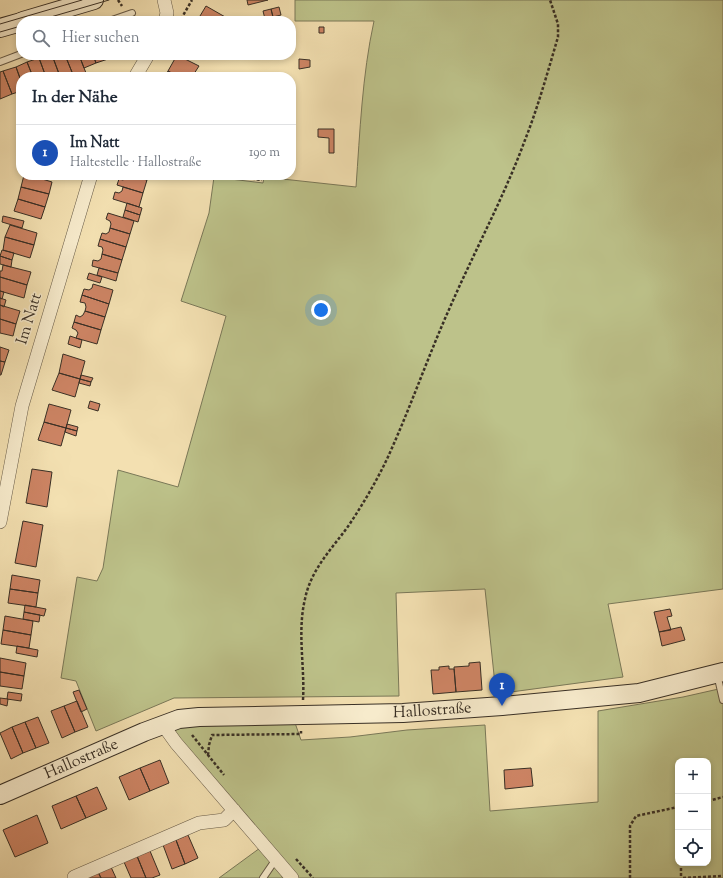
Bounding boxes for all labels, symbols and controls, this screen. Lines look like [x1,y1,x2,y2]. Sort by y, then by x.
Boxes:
search box [16,16,296,60]
icon: search [30,27,52,49]
text: Hier suchen [62,28,140,49]
text: In der Nähe [32,86,118,110]
text: Im Natt [70,133,119,154]
text: 1 [43,144,47,162]
text: 190 m [249,144,280,162]
text: Haltestelle · Hallostraße [70,154,202,172]
street label: Im Natt [11,290,49,348]
your location [311,300,331,320]
pin: 1 [489,673,515,706]
street label: Hallostraße [393,697,472,725]
street label: Hallostraße [41,733,122,786]
map controls [675,758,711,866]
button: + [675,758,711,794]
button: − [675,794,711,830]
button: locate [675,830,711,866]

